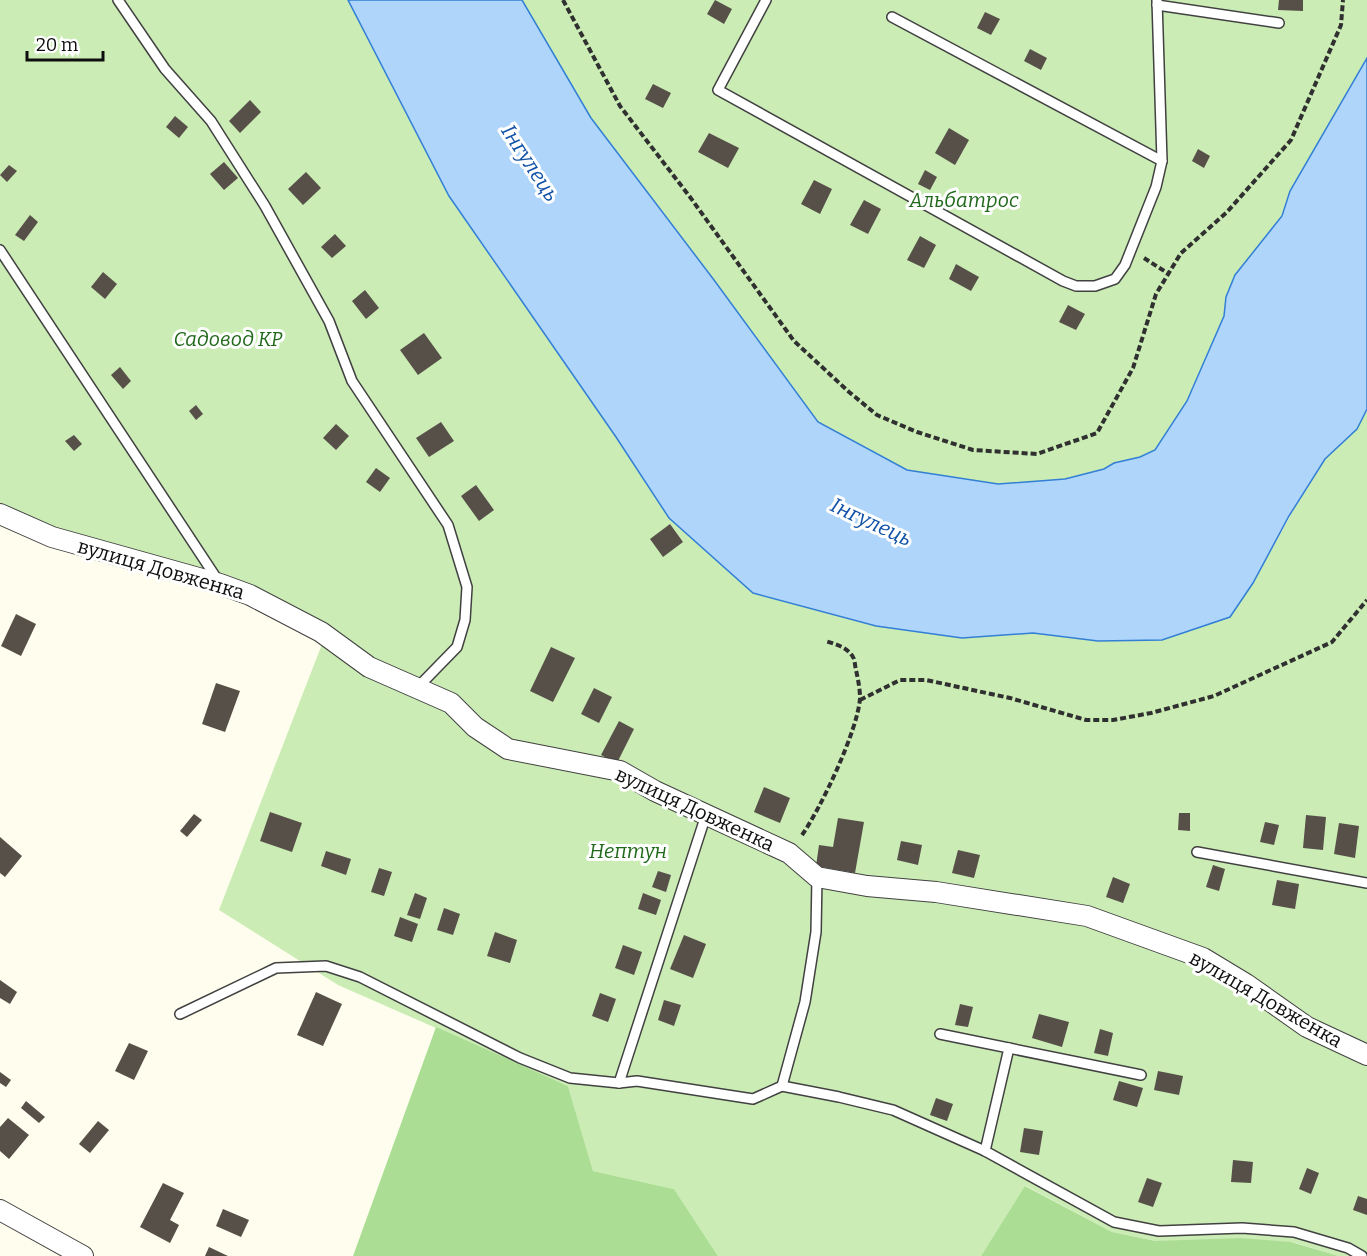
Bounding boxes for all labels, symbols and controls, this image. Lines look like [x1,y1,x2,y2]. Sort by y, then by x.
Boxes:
scale bar [27,24,104,62]
text: 20 m [36,34,78,56]
water label: Інгулець [496,120,564,206]
park label: Альбатрос [908,188,1019,212]
park label: Садовод КР [174,327,283,351]
water label: Інгулець [826,492,916,552]
street label: вулиця Довженка [75,534,247,604]
street label: вулиця Довженка [612,762,778,856]
park label: Нептун [589,839,667,863]
street label: вулиця Довженка [1185,945,1347,1053]

